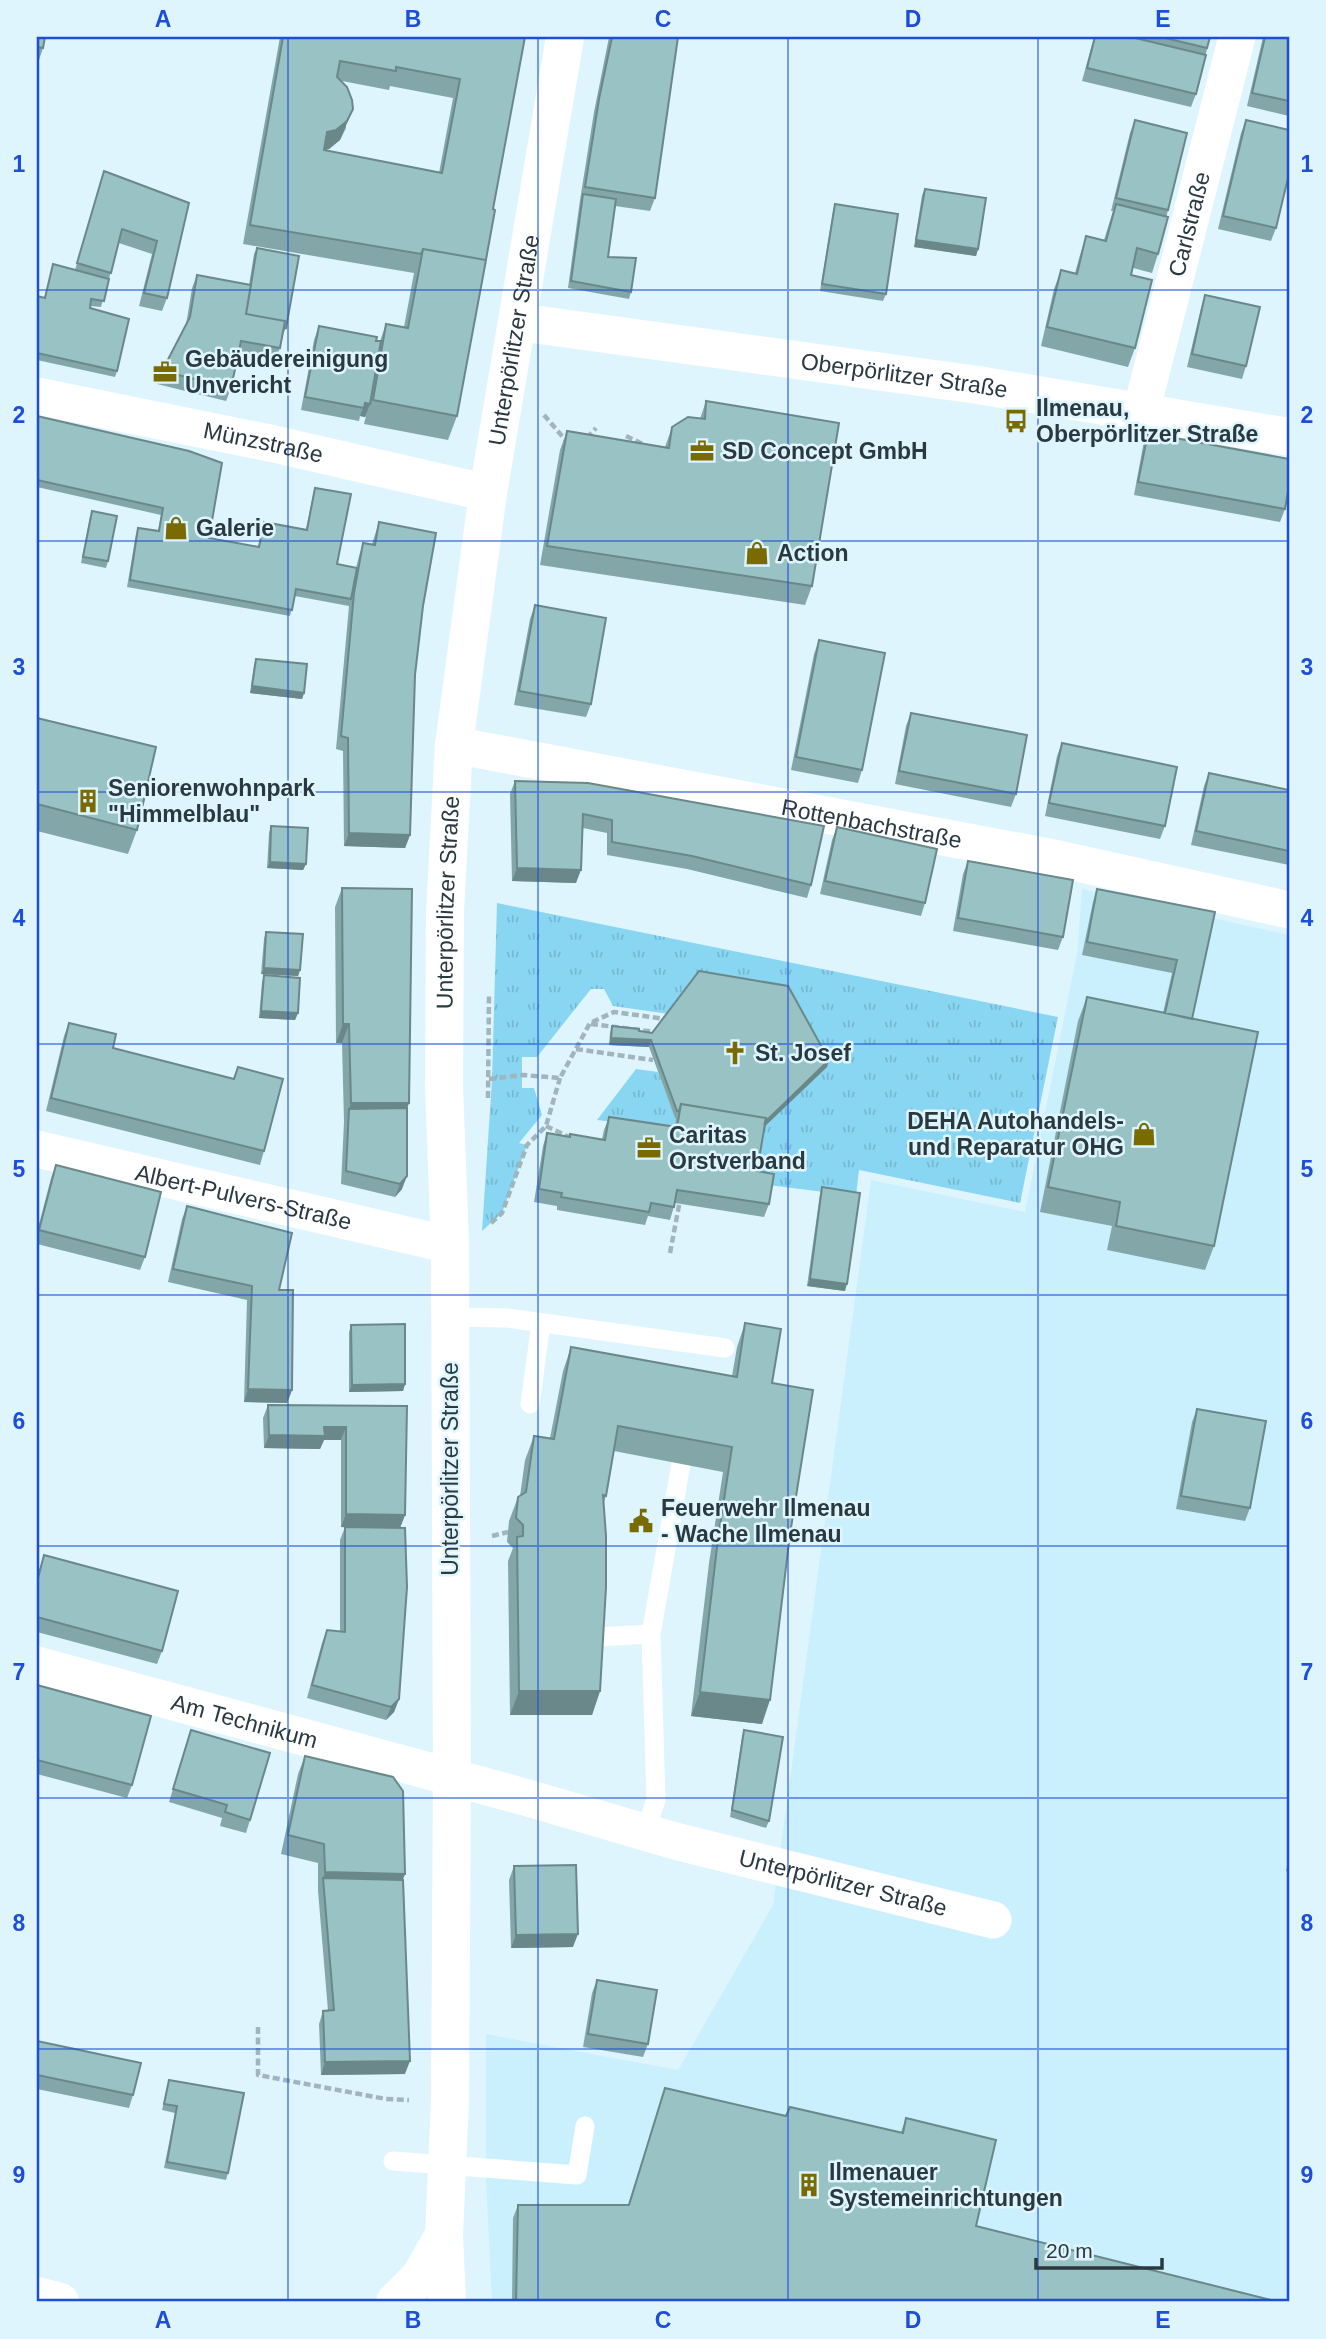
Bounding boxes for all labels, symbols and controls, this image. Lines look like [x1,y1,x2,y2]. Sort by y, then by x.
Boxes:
text: A [155,6,171,32]
text: B [405,6,421,32]
text: C [655,6,671,32]
text: D [905,6,921,32]
text: E [1155,6,1171,32]
text: 1 [13,151,26,177]
text: 1 [1301,151,1314,177]
street label: Carlstraße [1163,169,1215,279]
street label: Unterpörlitzer Straße [483,233,544,447]
place label: Gebäudereinigung Unvericht [185,346,388,398]
street label: Oberpörlitzer Straße [799,348,1010,403]
office icon: Gebäudereinigung Unvericht [151,358,179,386]
place label: Ilmenau, Oberpörlitzer Straße [1036,395,1258,447]
text: 2 [13,402,25,428]
text: 2 [1301,402,1313,428]
bus stop icon: Ilmenau, Oberpörlitzer Straße [1002,407,1030,435]
street label: Münzstraße [201,417,326,468]
office icon: SD Concept GmbH [688,437,716,465]
place label: SD Concept GmbH [722,438,928,464]
shop icon: Galerie [162,514,190,542]
place label: Galerie [196,515,274,541]
shop icon: Action [743,539,771,567]
place label: Action [777,540,849,566]
text: 3 [13,654,25,680]
text: 3 [1301,654,1313,680]
place label: Seniorenwohnpark "Himmelblau" [108,775,315,827]
building icon: Seniorenwohnpark "Himmelblau" [74,787,102,815]
street label: Rottenbachstraße [779,794,964,853]
street label: Unterpörlitzer Straße [431,795,464,1009]
text: 4 [13,905,26,931]
text: 4 [1301,905,1314,931]
church icon: St. Josef [721,1039,749,1067]
place label: St. Josef [755,1040,851,1066]
place label: DEHA Autohandels- und Reparatur OHG [907,1108,1124,1160]
shop icon: DEHA Autohandels- und Reparatur OHG [1130,1120,1158,1148]
place label: Caritas Orstverband [669,1122,806,1174]
office icon: Caritas Orstverband [635,1134,663,1162]
text: 5 [13,1156,26,1182]
text: 5 [1301,1156,1314,1182]
street label: Albert-Pulvers-Straße [133,1159,354,1235]
street label: Unterpörlitzer Straße [437,1362,463,1576]
text: 6 [13,1408,25,1434]
text: 6 [1301,1408,1313,1434]
place label: Feuerwehr Ilmenau - Wache Ilmenau [661,1495,871,1547]
public building icon: Feuerwehr Ilmenau - Wache Ilmenau [627,1507,655,1535]
text: 7 [13,1659,25,1685]
text: 7 [1301,1659,1313,1685]
street label: Am Technikum [169,1689,321,1753]
street label: Unterpörlitzer Straße [736,1844,950,1921]
text: 8 [13,1910,26,1936]
text: 8 [1301,1910,1314,1936]
place label: Ilmenauer Systemeinrichtungen [829,2159,1063,2211]
text: 9 [13,2162,25,2188]
text: 9 [1301,2162,1313,2188]
building icon: Ilmenauer Systemeinrichtungen [795,2171,823,2199]
scale bar [1036,2227,1162,2271]
text: 20 m [1046,2239,1093,2262]
text: A [155,2307,171,2333]
text: B [405,2307,421,2333]
text: C [655,2307,671,2333]
text: D [905,2307,921,2333]
text: E [1155,2307,1171,2333]

